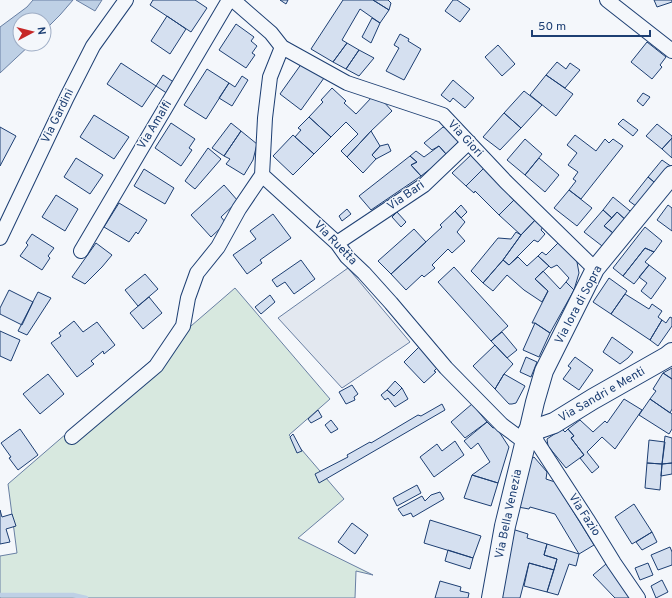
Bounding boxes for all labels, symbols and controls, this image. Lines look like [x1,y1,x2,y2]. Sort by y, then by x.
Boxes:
north arrow [12,12,52,52]
scale bar [532,12,650,38]
text: 50 m [538,19,566,35]
text: N [34,26,48,36]
street label: Via Gardini [38,86,78,146]
street label: Via Amalfi [134,98,176,152]
street label: Via Giori [444,117,486,161]
street label: Via Bari [384,177,428,215]
street label: Via Ruetta [310,217,360,269]
street label: Via lora di Sopra [552,263,606,347]
street label: Via Sandri e Menti [556,364,648,426]
street label: Via Bella Venezia [492,468,526,560]
street label: Via Fazio [564,491,604,540]

